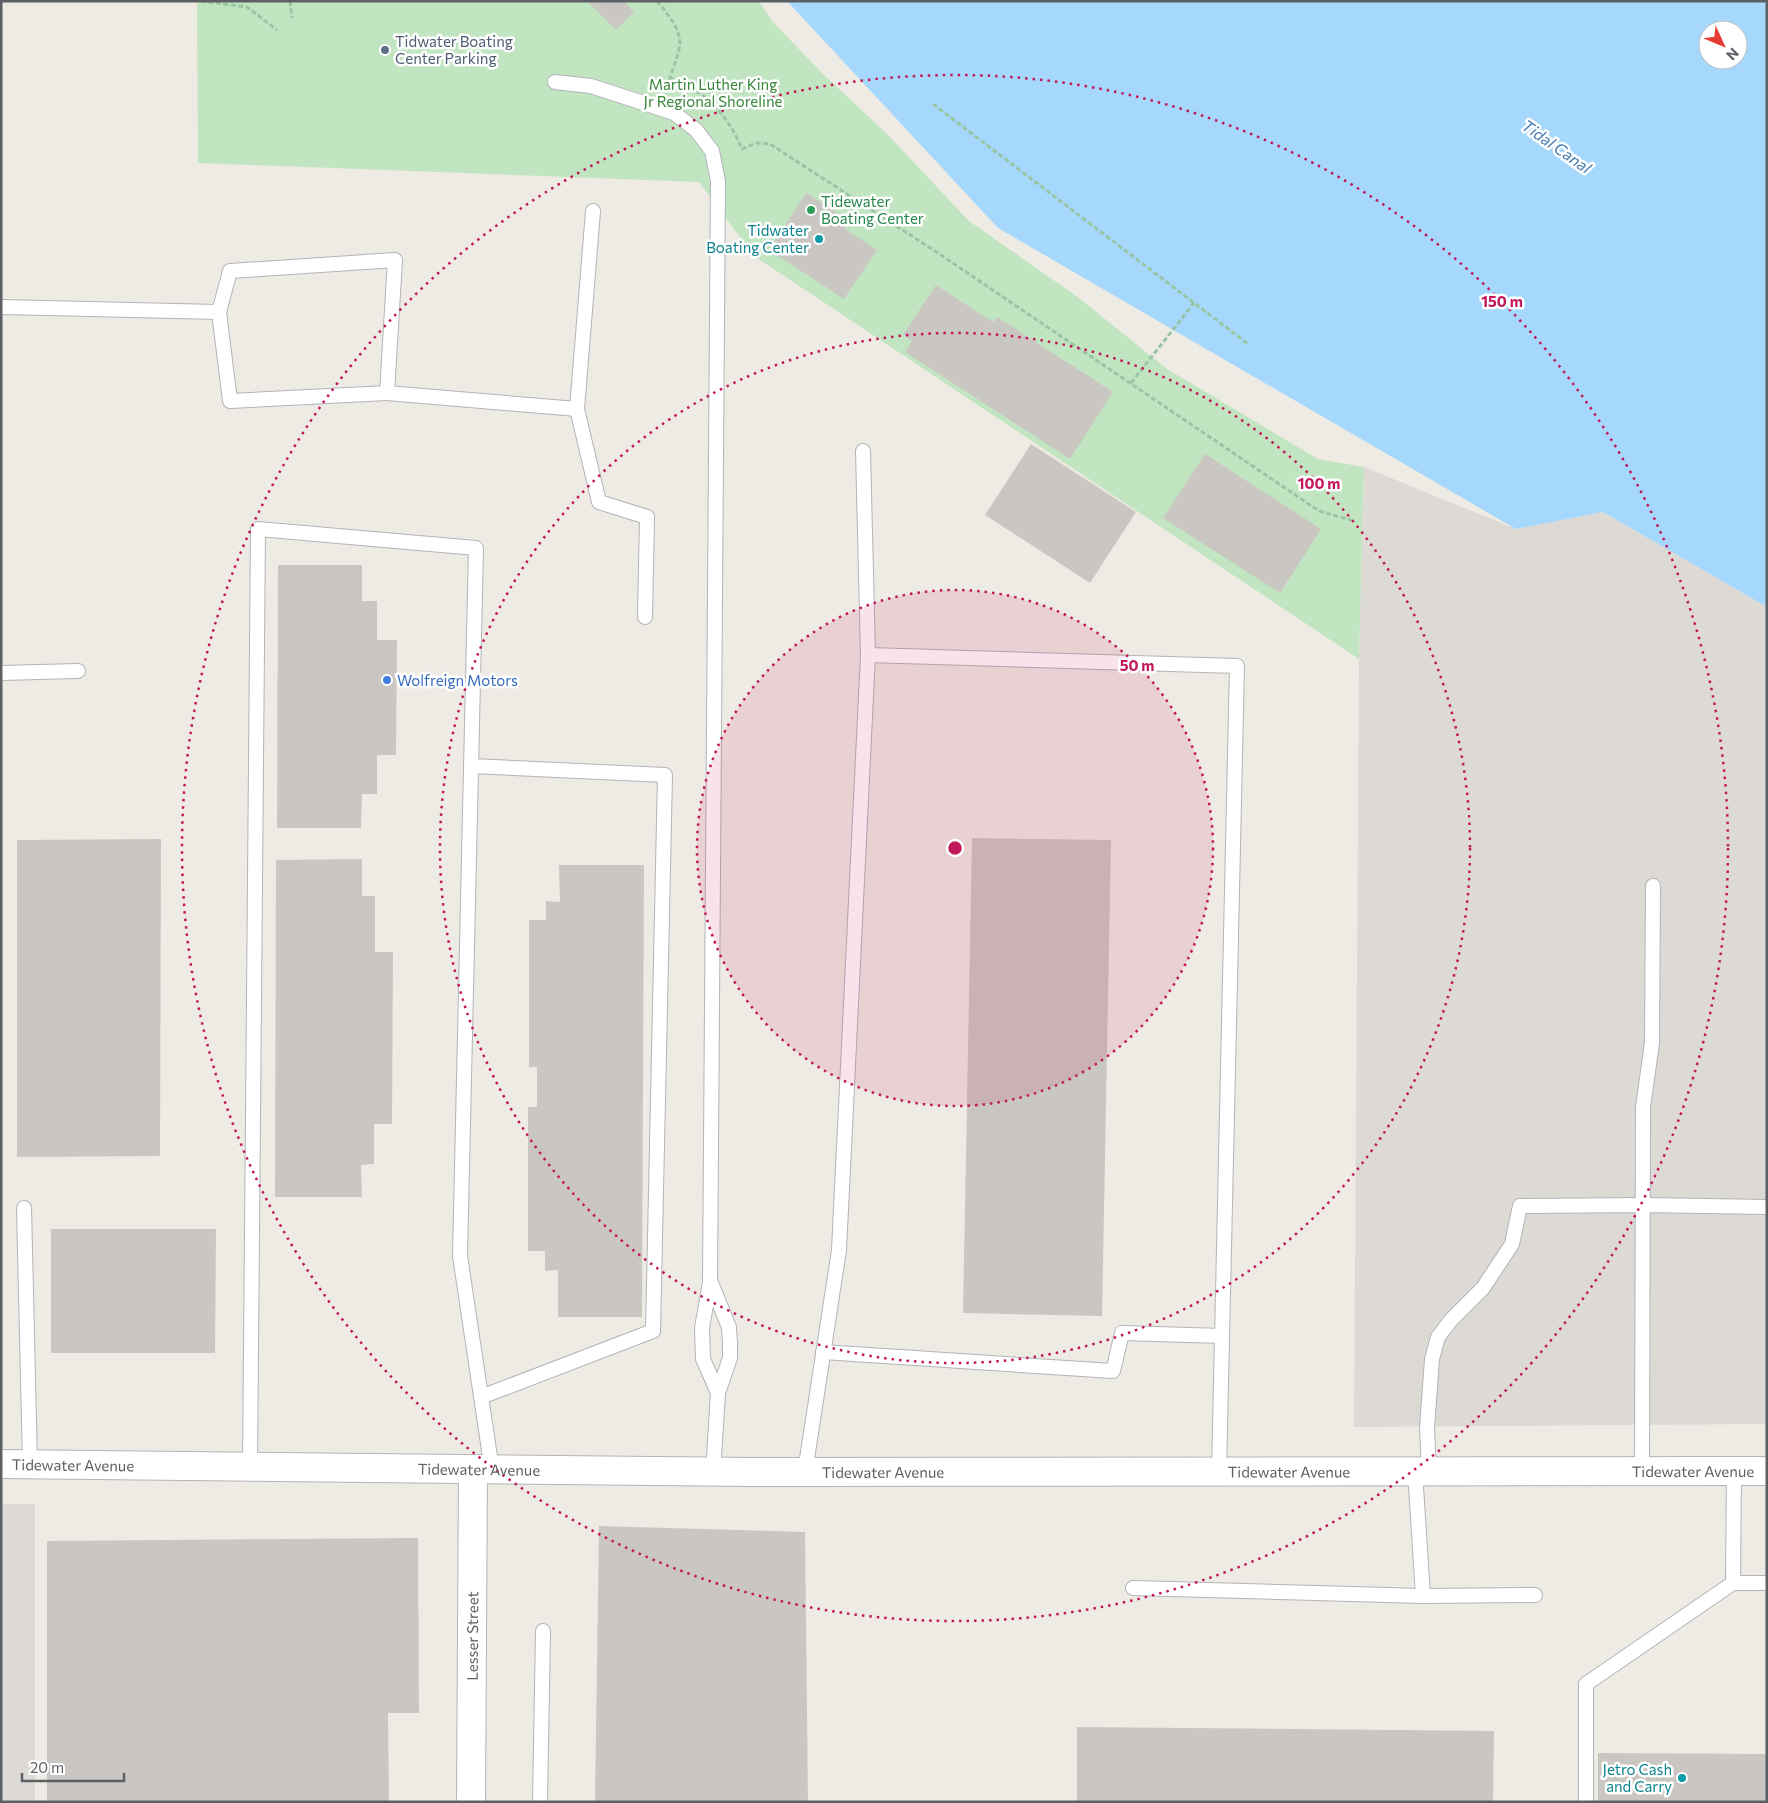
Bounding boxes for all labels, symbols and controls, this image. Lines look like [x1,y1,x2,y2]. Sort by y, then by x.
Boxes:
north arrow [1698,20,1748,70]
place label: Tidwater Boating Center Parking [395,32,513,67]
marker: Tidwater Boating Center Parking [379,44,391,56]
text: N [1723,45,1742,64]
park label: Martin Luther King Jr Regional Shoreline [644,75,783,110]
water label: Tidal Canal [1519,115,1596,177]
place label: Tidewater Boating Center [821,192,924,227]
marker: Tidewater Boating Center [805,204,817,216]
place label: Tidwater Boating Center [706,221,809,256]
marker: Tidwater Boating Center [813,233,825,245]
text: 150 m [1481,292,1523,310]
text: 100 m [1298,474,1340,492]
text: 50 m [1120,656,1154,674]
place label: Wolfreign Motors [397,671,518,689]
marker: Wolfreign Motors [381,674,393,686]
centre of rings [946,839,964,857]
street label: Tidewater Avenue [12,1455,134,1474]
street label: Tidewater Avenue [418,1459,540,1479]
street label: Tidewater Avenue [1228,1462,1350,1481]
street label: Tidewater Avenue [1632,1462,1754,1480]
street label: Tidewater Avenue [822,1463,944,1481]
street label: Lesser Street [463,1591,481,1681]
scale bar [22,1750,125,1782]
text: 20 m [30,1758,64,1776]
place label: Jetro Cash and Carry [1603,1760,1672,1795]
marker: Jetro Cash and Carry [1676,1772,1688,1784]

